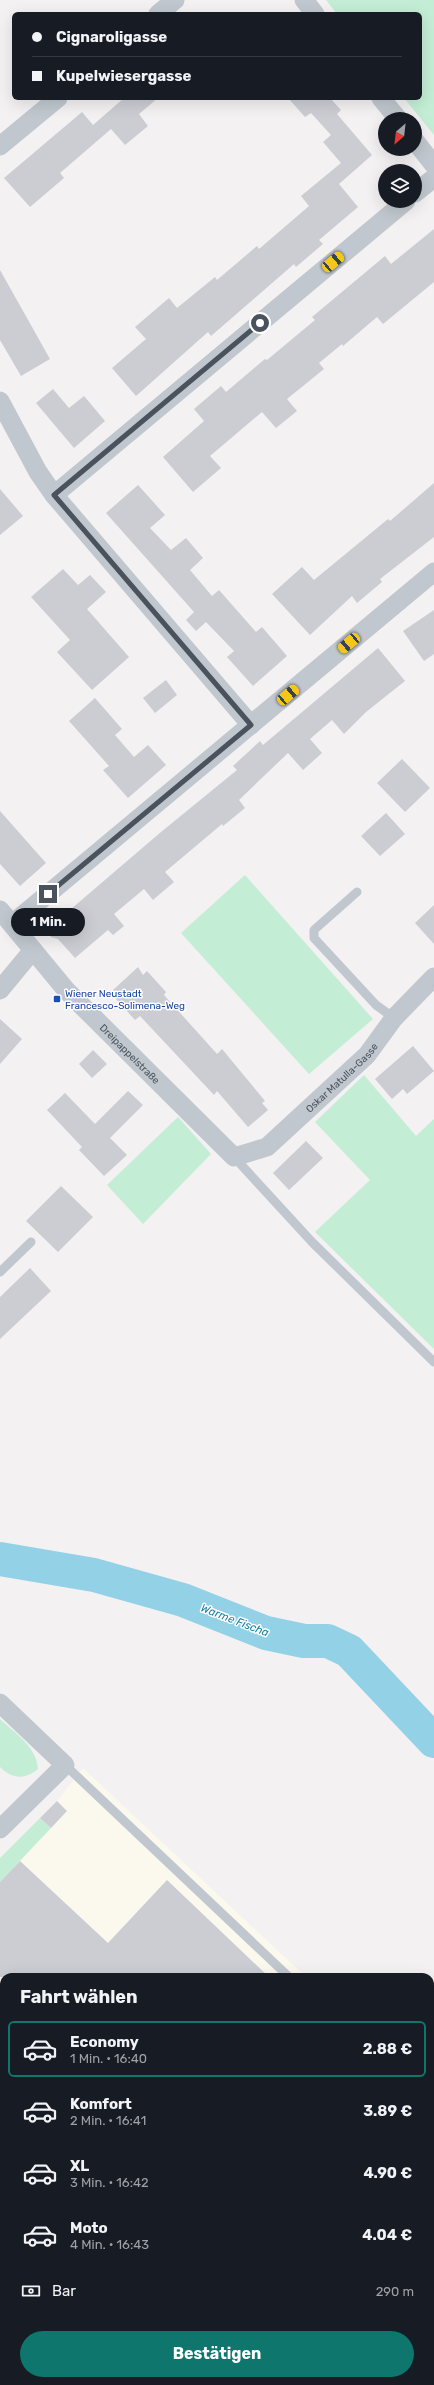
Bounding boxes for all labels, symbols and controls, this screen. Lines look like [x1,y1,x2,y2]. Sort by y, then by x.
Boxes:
text: Cignaroligasse [56,28,167,46]
text: Kupelwiesergasse [56,67,192,85]
north arrow [378,112,422,156]
map controls [378,112,422,208]
button: layers [378,164,422,208]
car [320,250,346,274]
route start [251,314,269,332]
car [336,631,362,655]
car [275,683,301,707]
route end [39,885,57,903]
callout: 1 Min. [11,908,85,936]
text: 1 Min. [30,914,66,929]
place label: Wiener Neustadt Francesco-Solimena-Weg [65,988,185,1012]
marker: Wiener Neustadt Francesco-Solimena-Weg [52,994,62,1004]
street label: Dreipappelstraße [97,1022,162,1087]
street label: Oskar Matulla-Gasse [304,1041,381,1115]
water label: Warme Fischa [199,1602,271,1640]
text: Fahrt wählen [20,1986,138,2008]
icon: car [22,2031,58,2067]
text: Economy [70,2033,139,2051]
text: 2.88 € [363,2040,412,2058]
text: 1 Min. · 16:40 [70,2051,147,2066]
icon: car [22,2093,58,2129]
text: Komfort [70,2095,132,2113]
text: 3.89 € [363,2102,412,2120]
text: 2 Min. · 16:41 [70,2113,146,2128]
icon: car [22,2155,58,2191]
text: XL [70,2157,89,2175]
text: 4.90 € [363,2164,412,2182]
text: 3 Min. · 16:42 [70,2175,149,2190]
icon: car [22,2217,58,2253]
text: Moto [70,2219,108,2237]
text: 4.04 € [362,2226,412,2244]
text: 4 Min. · 16:43 [70,2237,149,2252]
icon: cash [20,2280,42,2302]
text: Bar [52,2282,76,2300]
text: 290 m [376,2284,414,2299]
button: Bestätigen [20,2331,414,2377]

